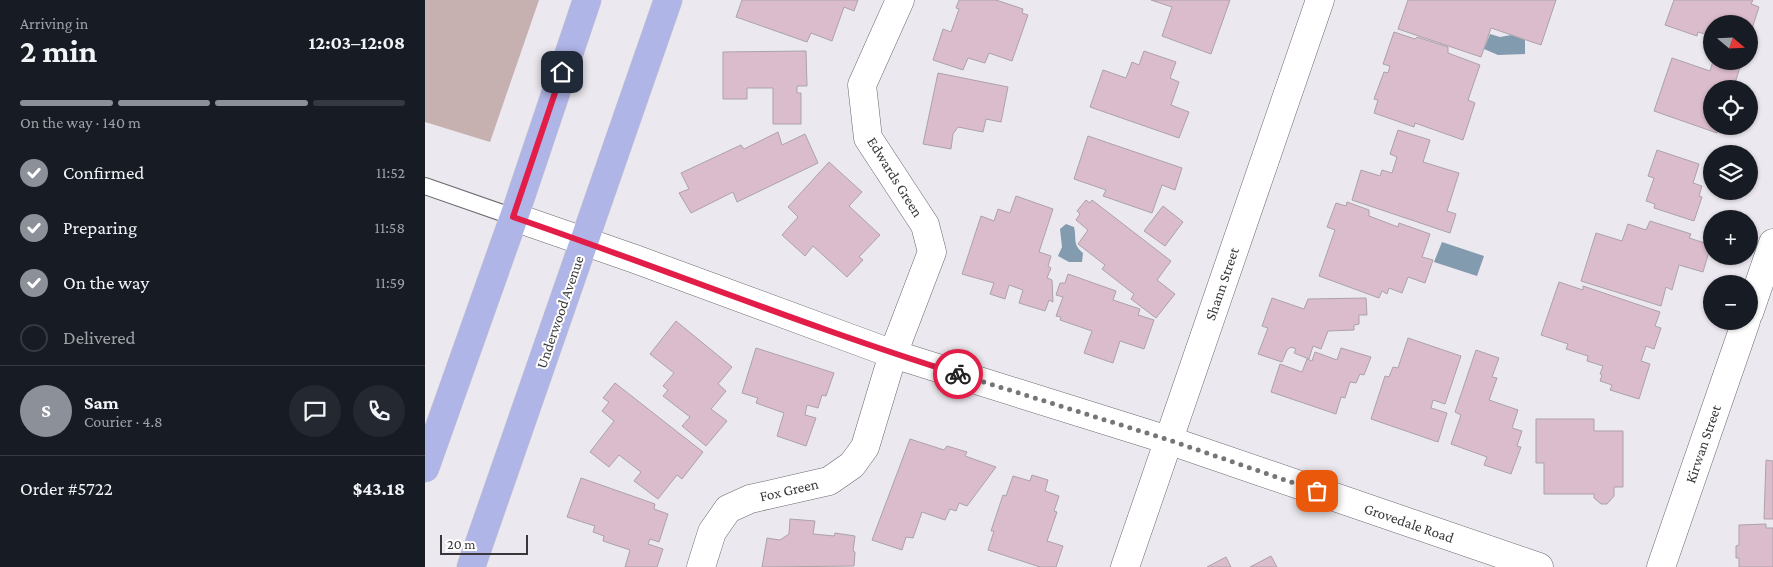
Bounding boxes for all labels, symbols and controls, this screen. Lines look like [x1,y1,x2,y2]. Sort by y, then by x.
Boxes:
text: Arriving in [20,15,88,32]
north arrow [1703,15,1757,70]
map controls [1703,15,1758,330]
text: 12:03–12:08 [308,32,405,53]
text: 2 min [20,33,97,69]
pin [541,51,583,93]
icon: home [548,58,576,86]
button: locate [1703,80,1758,135]
text: On the way · 140 m [20,114,141,131]
street label: Edwards Green [864,134,926,220]
button: layers [1703,145,1758,200]
icon: check [20,159,48,187]
text: Confirmed [63,162,144,183]
text: 11:52 [376,164,405,181]
button: + [1703,210,1758,265]
icon: check [20,214,48,242]
text: Preparing [63,217,137,238]
text: 11:58 [375,219,405,236]
street label: Shann Street [1202,244,1242,323]
street label: Underwood Avenue [533,253,587,371]
icon: check [20,269,48,297]
text: On the way [63,272,149,293]
text: 11:59 [375,274,405,291]
button: − [1703,275,1758,330]
text: Delivered [63,327,136,348]
courier [933,349,983,399]
icon: bike [944,360,972,388]
button: chat [289,385,341,437]
button: phone [353,385,405,437]
text: Sam [84,392,119,413]
text: S [41,400,51,421]
street label: Kirwan Street [1682,402,1724,485]
text: Courier · 4.8 [84,413,163,430]
pin [1296,470,1338,512]
street label: Fox Green [758,475,820,505]
icon: bag [1303,477,1331,505]
text: Order #5722 [20,478,113,499]
text: $43.18 [353,478,405,499]
street label: Grovedale Road [1362,500,1456,546]
scale bar [440,532,527,555]
text: 20 m [447,536,475,552]

